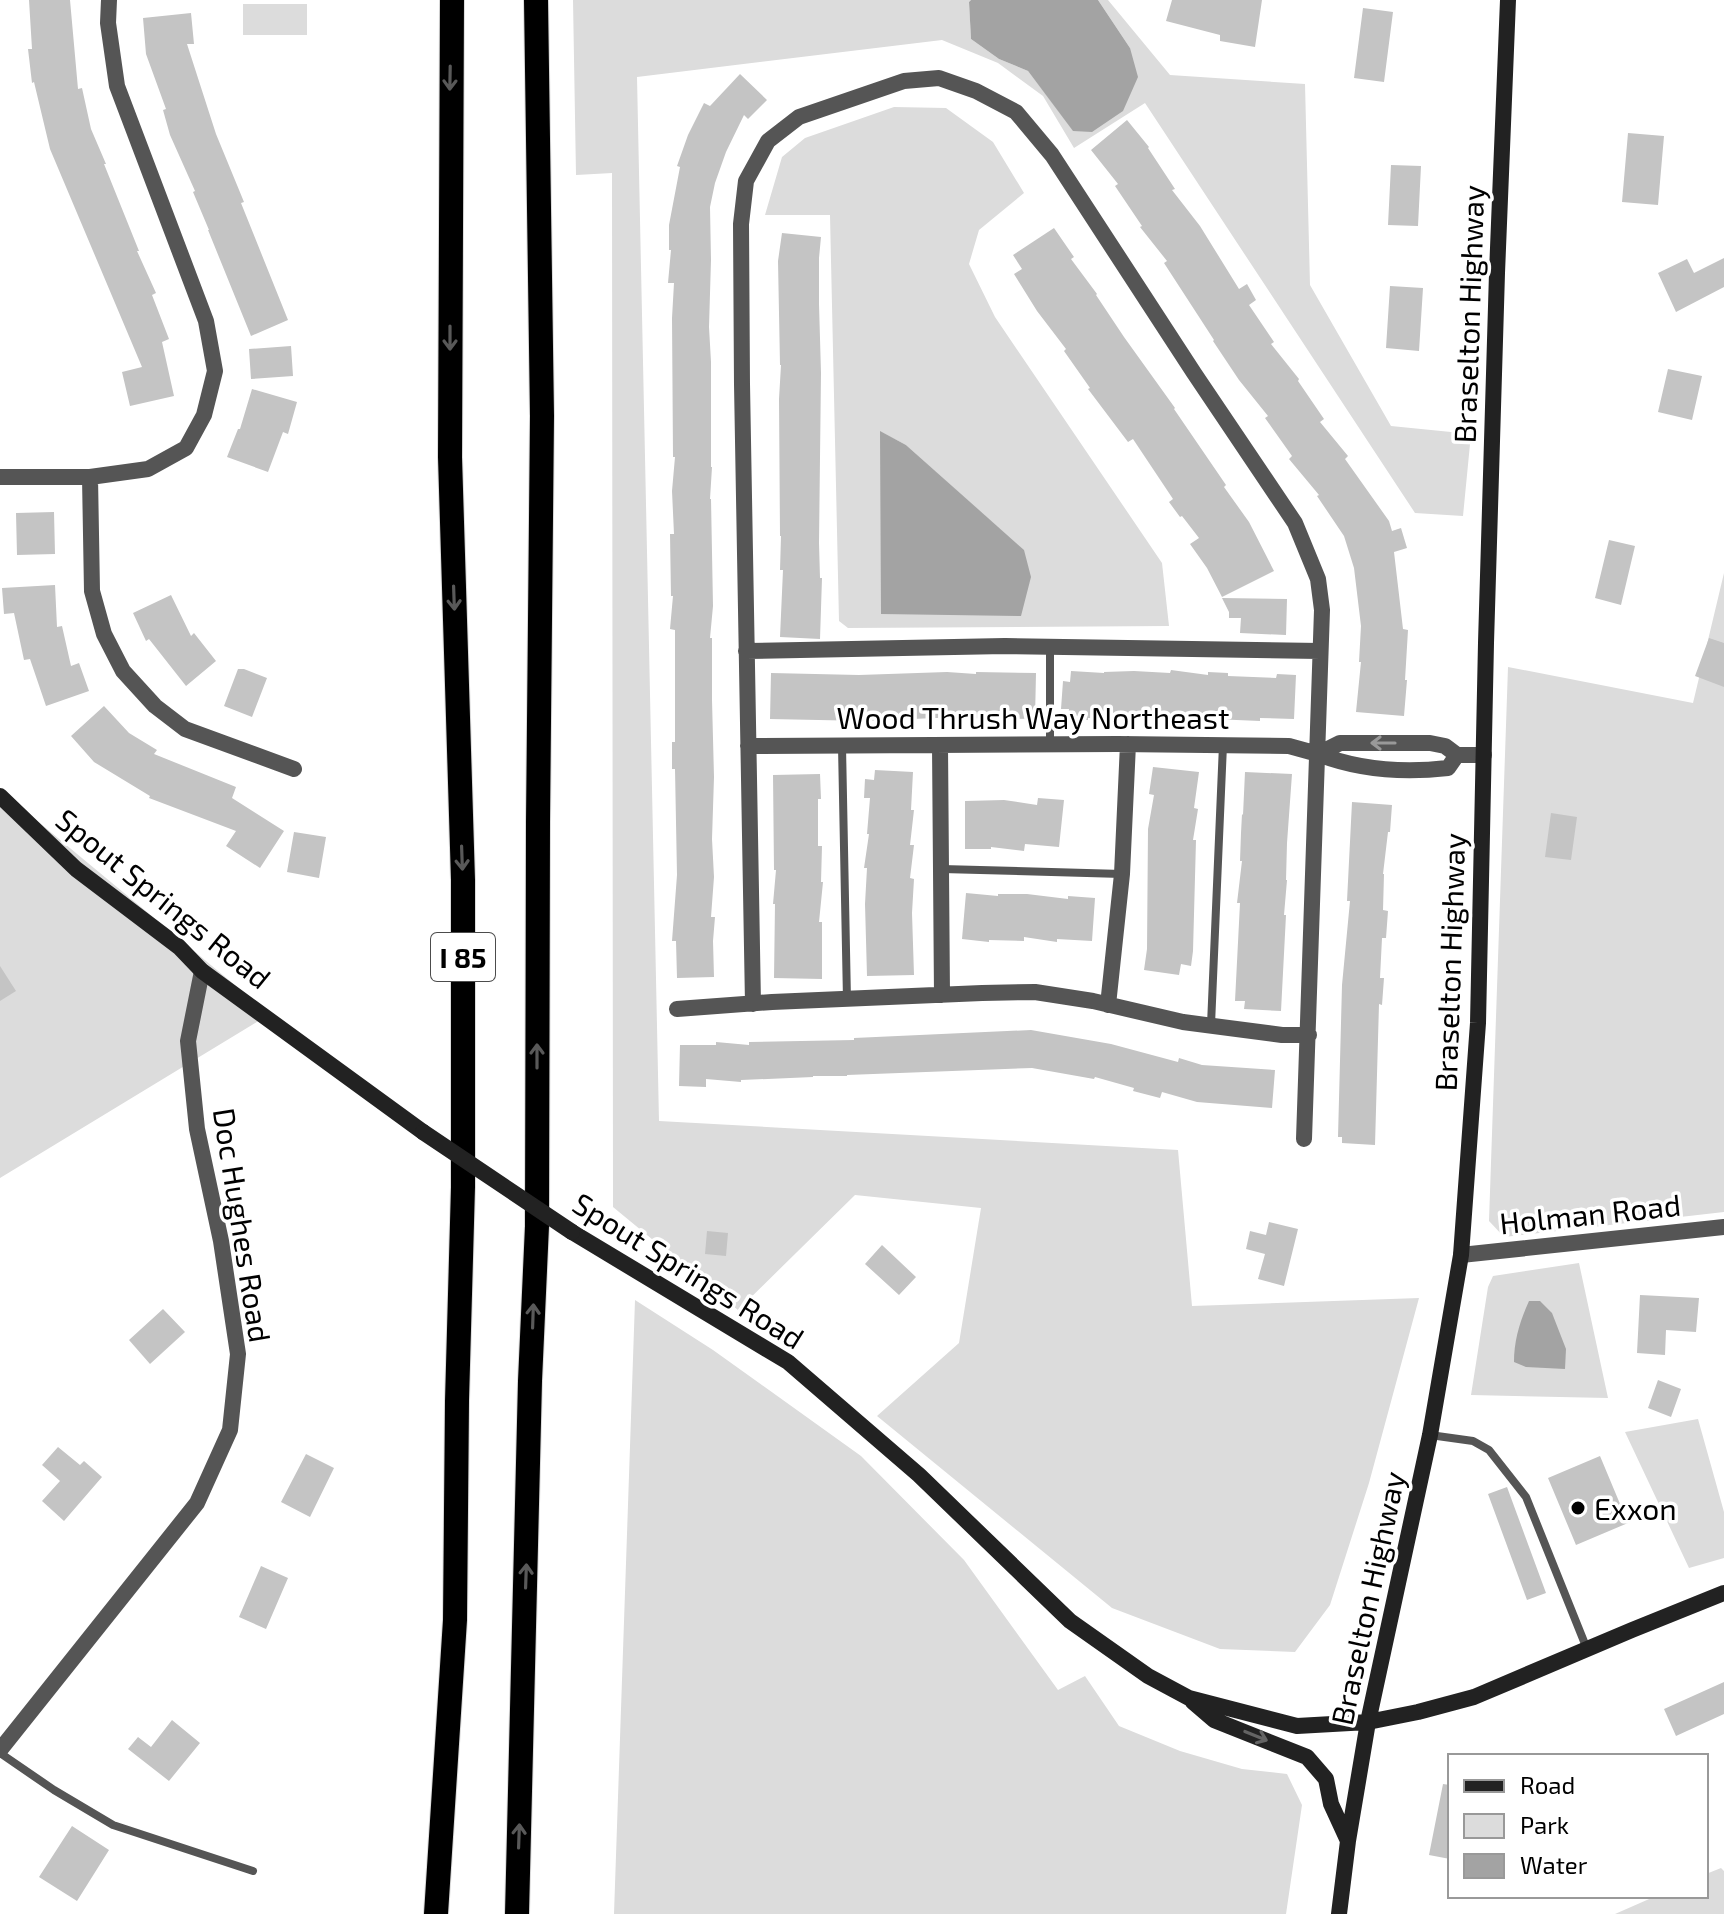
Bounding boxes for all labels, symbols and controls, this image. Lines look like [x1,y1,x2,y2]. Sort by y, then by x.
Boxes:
one-way arrow [443,64,458,91]
street label: Braselton Highway [1446,184,1491,444]
one-way arrow [442,324,458,351]
one-way arrow [447,584,462,611]
street label: Wood Thrush Way Northeast [837,699,1229,735]
one-way arrow [1370,735,1397,751]
street label: Spout Springs Road [50,801,278,995]
street label: Braselton Highway [1427,832,1472,1092]
one-way arrow [455,844,470,871]
road number: I 85 [431,933,495,981]
one-way arrow [529,1043,545,1070]
street label: Doc Hughes Road [207,1105,279,1345]
street label: Spout Springs Road [567,1184,811,1356]
street label: Holman Road [1498,1186,1682,1240]
one-way arrow [525,1303,540,1330]
street label: Braselton Highway [1323,1468,1411,1728]
place label: Exxon [1594,1490,1677,1526]
marker: Exxon [1569,1499,1587,1517]
one-way arrow [518,1563,534,1590]
one-way arrow [1243,1730,1268,1745]
legend [1448,1754,1708,1898]
text: Road [1520,1770,1575,1799]
text: Park [1520,1810,1569,1839]
one-way arrow [511,1823,527,1850]
text: Water [1520,1850,1588,1879]

